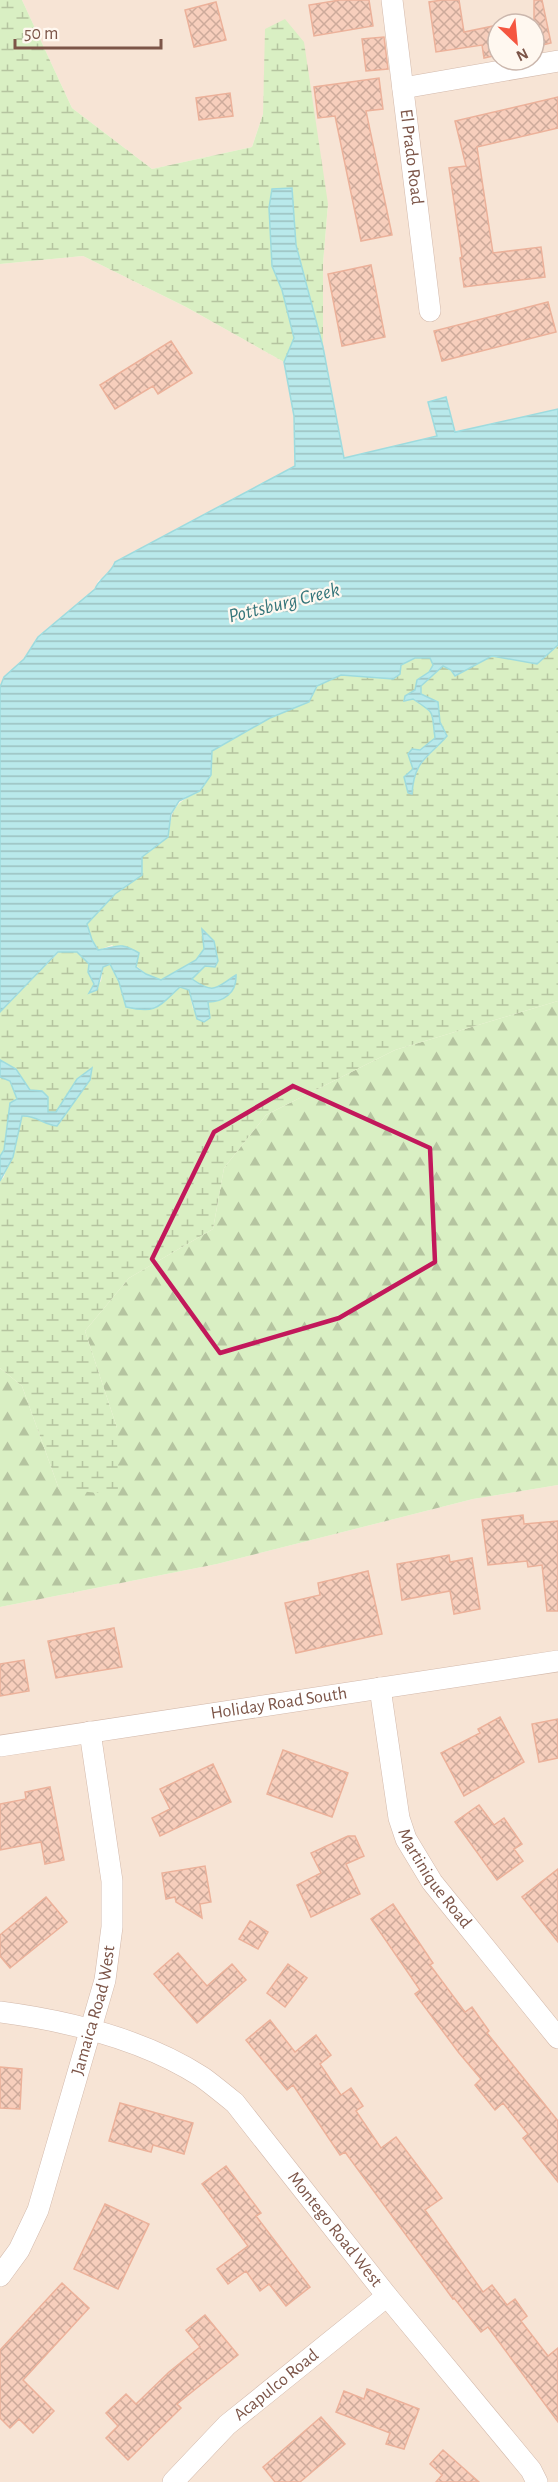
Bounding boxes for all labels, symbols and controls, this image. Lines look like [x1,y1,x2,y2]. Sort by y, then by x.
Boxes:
scale bar [15,12,160,50]
north arrow [486,12,546,72]
text: 50 m [24,25,58,43]
text: N [514,45,531,64]
street label: El Prado Road [396,108,426,206]
water label: Pottsburg Creek [226,580,342,626]
street label: Holiday Road South [209,1684,348,1723]
street label: Martinique Road [394,1827,475,1932]
street label: Jamaica Road West [69,1944,118,2077]
street label: Montego Road West [284,2169,386,2291]
street label: Acapulco Road [231,2346,322,2424]

